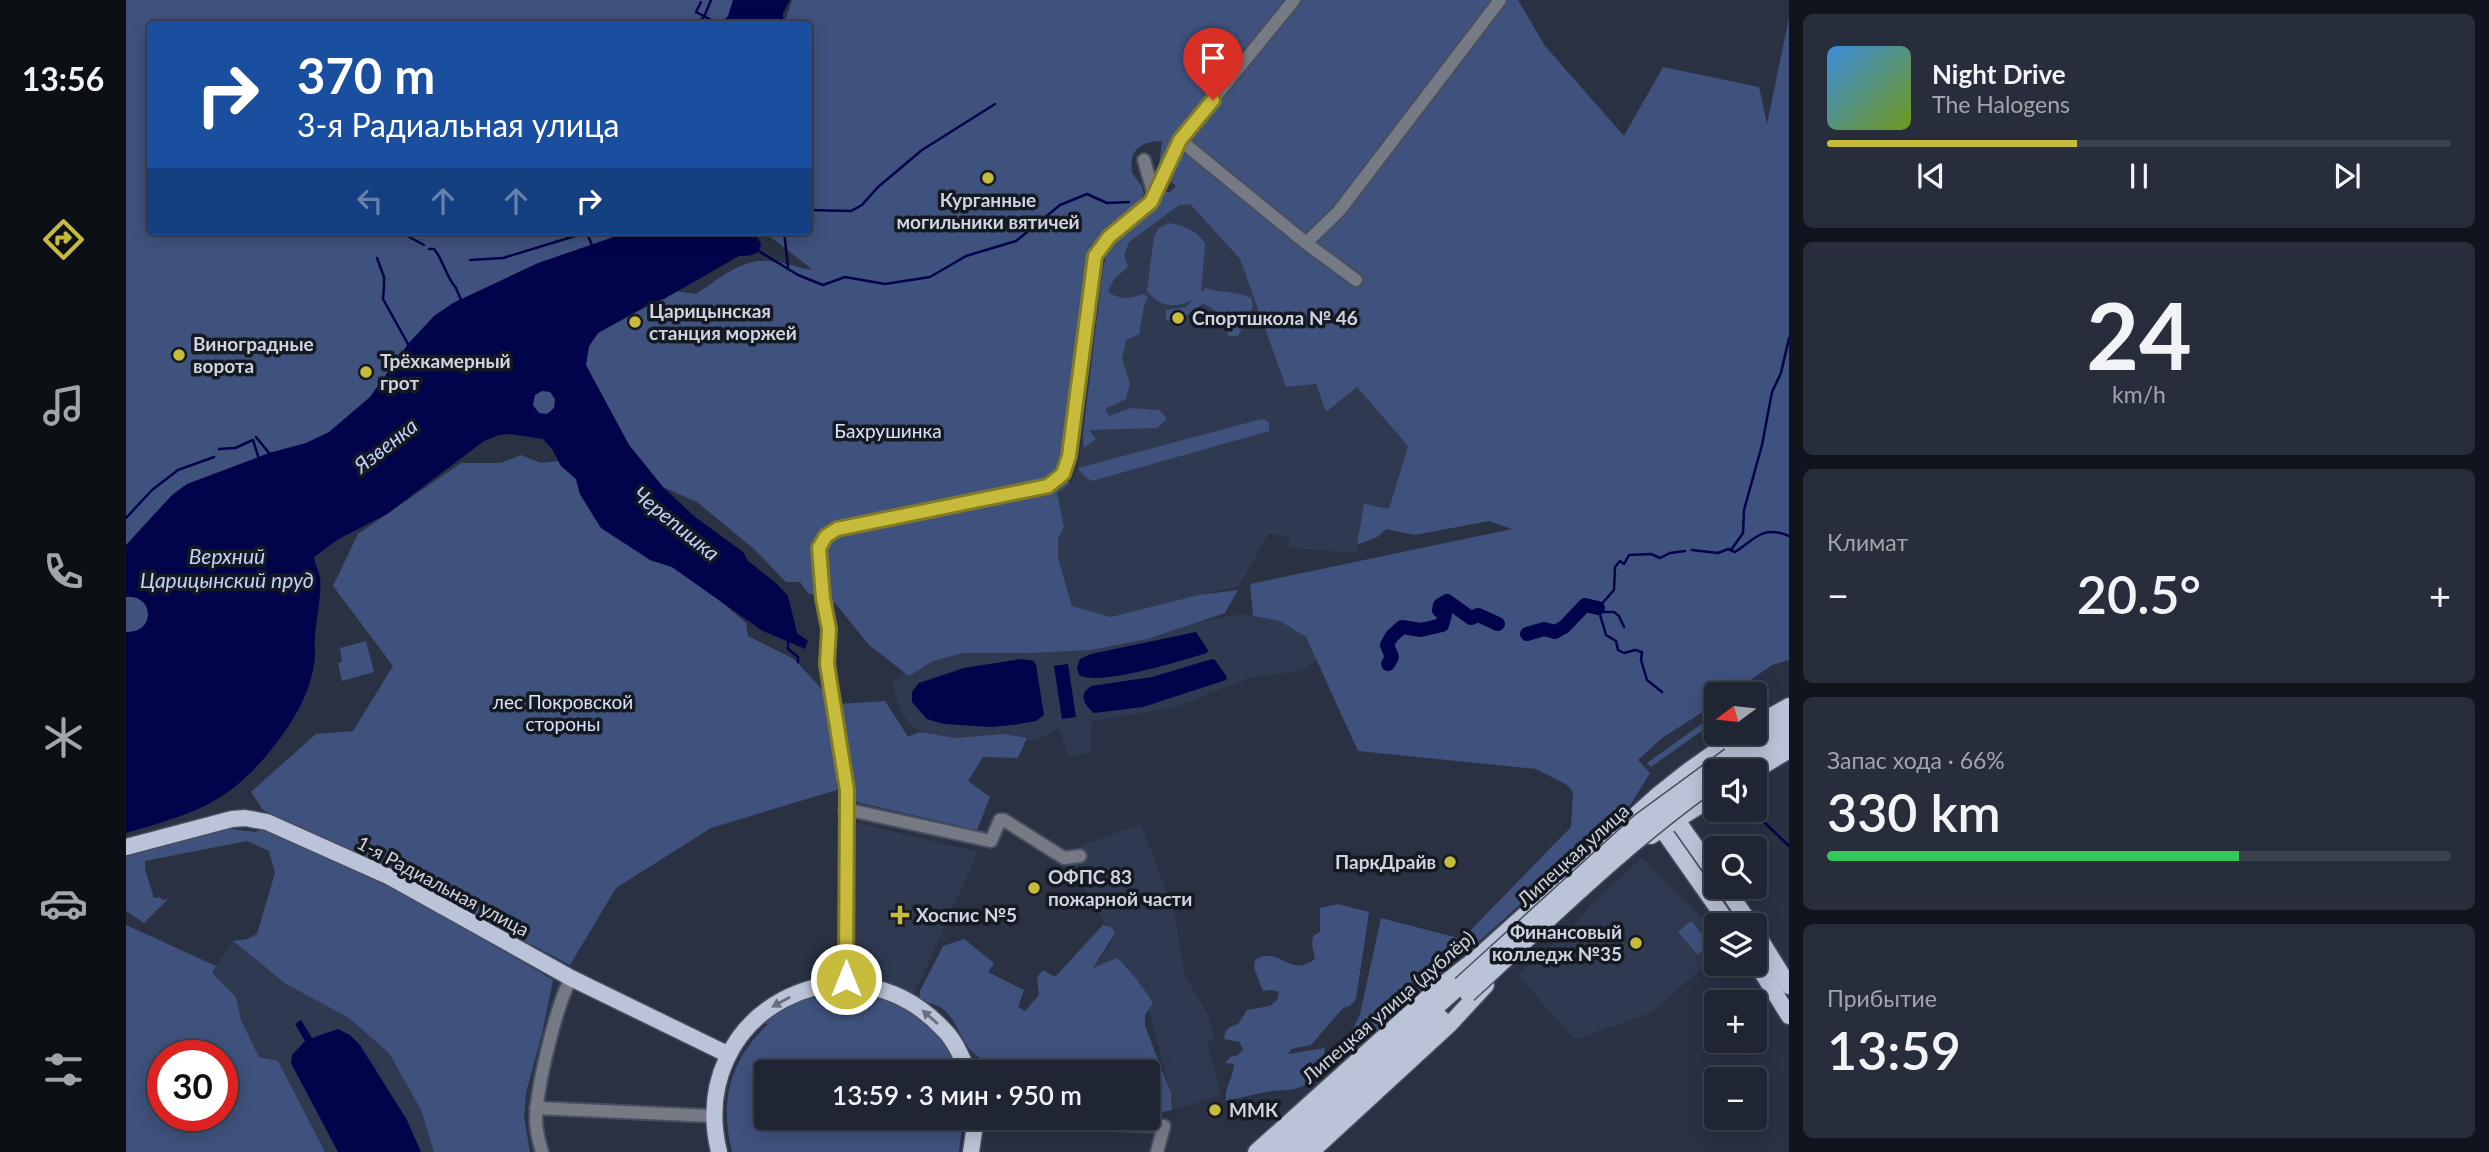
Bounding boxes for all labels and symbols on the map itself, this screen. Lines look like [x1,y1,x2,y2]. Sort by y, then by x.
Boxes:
pin [1183,28,1243,100]
marker: Курганные могильники вятичей [980,170,996,186]
place label: Курганные могильники вятичей [896,188,1080,233]
place label: Царицынская станция моржей [649,299,797,344]
place label: Спортшкола № 46 [1192,306,1358,329]
marker: Спортшкола № 46 [1170,310,1186,326]
marker: Царицынская станция моржей [627,314,643,330]
place label: Виноградные ворота [193,332,314,377]
marker: Виноградные ворота [171,347,187,363]
place label: Трёхкамерный грот [380,349,511,394]
marker: Трёхкамерный грот [358,364,374,380]
water label: Язвенка [348,412,422,478]
park label: Бахрушинка [834,419,942,442]
water label: Черепишка [629,481,725,565]
water label: Верхний Царицынский пруд [140,543,314,592]
north arrow [1704,682,1768,746]
park label: лес Покровской стороны [493,690,633,735]
street label: Липецкая улица [1511,799,1633,911]
street label: 1-я Радиальная улица [353,830,533,941]
place label: ПаркДрайв [1335,850,1436,873]
marker: ПаркДрайв [1442,854,1458,870]
place label: ОФПС 83 пожарной части [1048,865,1192,910]
marker: ОФПС 83 пожарной части [1026,880,1042,896]
place label: Хоспис №5 [916,903,1017,926]
marker: Хоспис №5 [890,905,910,925]
place label: Финансовый колледж №35 [1492,920,1622,965]
street label: Липецкая улица (дублёр) [1296,926,1478,1088]
marker: Финансовый колледж №35 [1628,935,1644,951]
position arrow [809,942,883,1016]
one-way arrow [771,996,790,1008]
one-way arrow [922,1010,939,1025]
speed limit sign: 30 [147,1040,238,1131]
place label: ММК [1229,1098,1279,1121]
marker: ММК [1207,1102,1223,1118]

